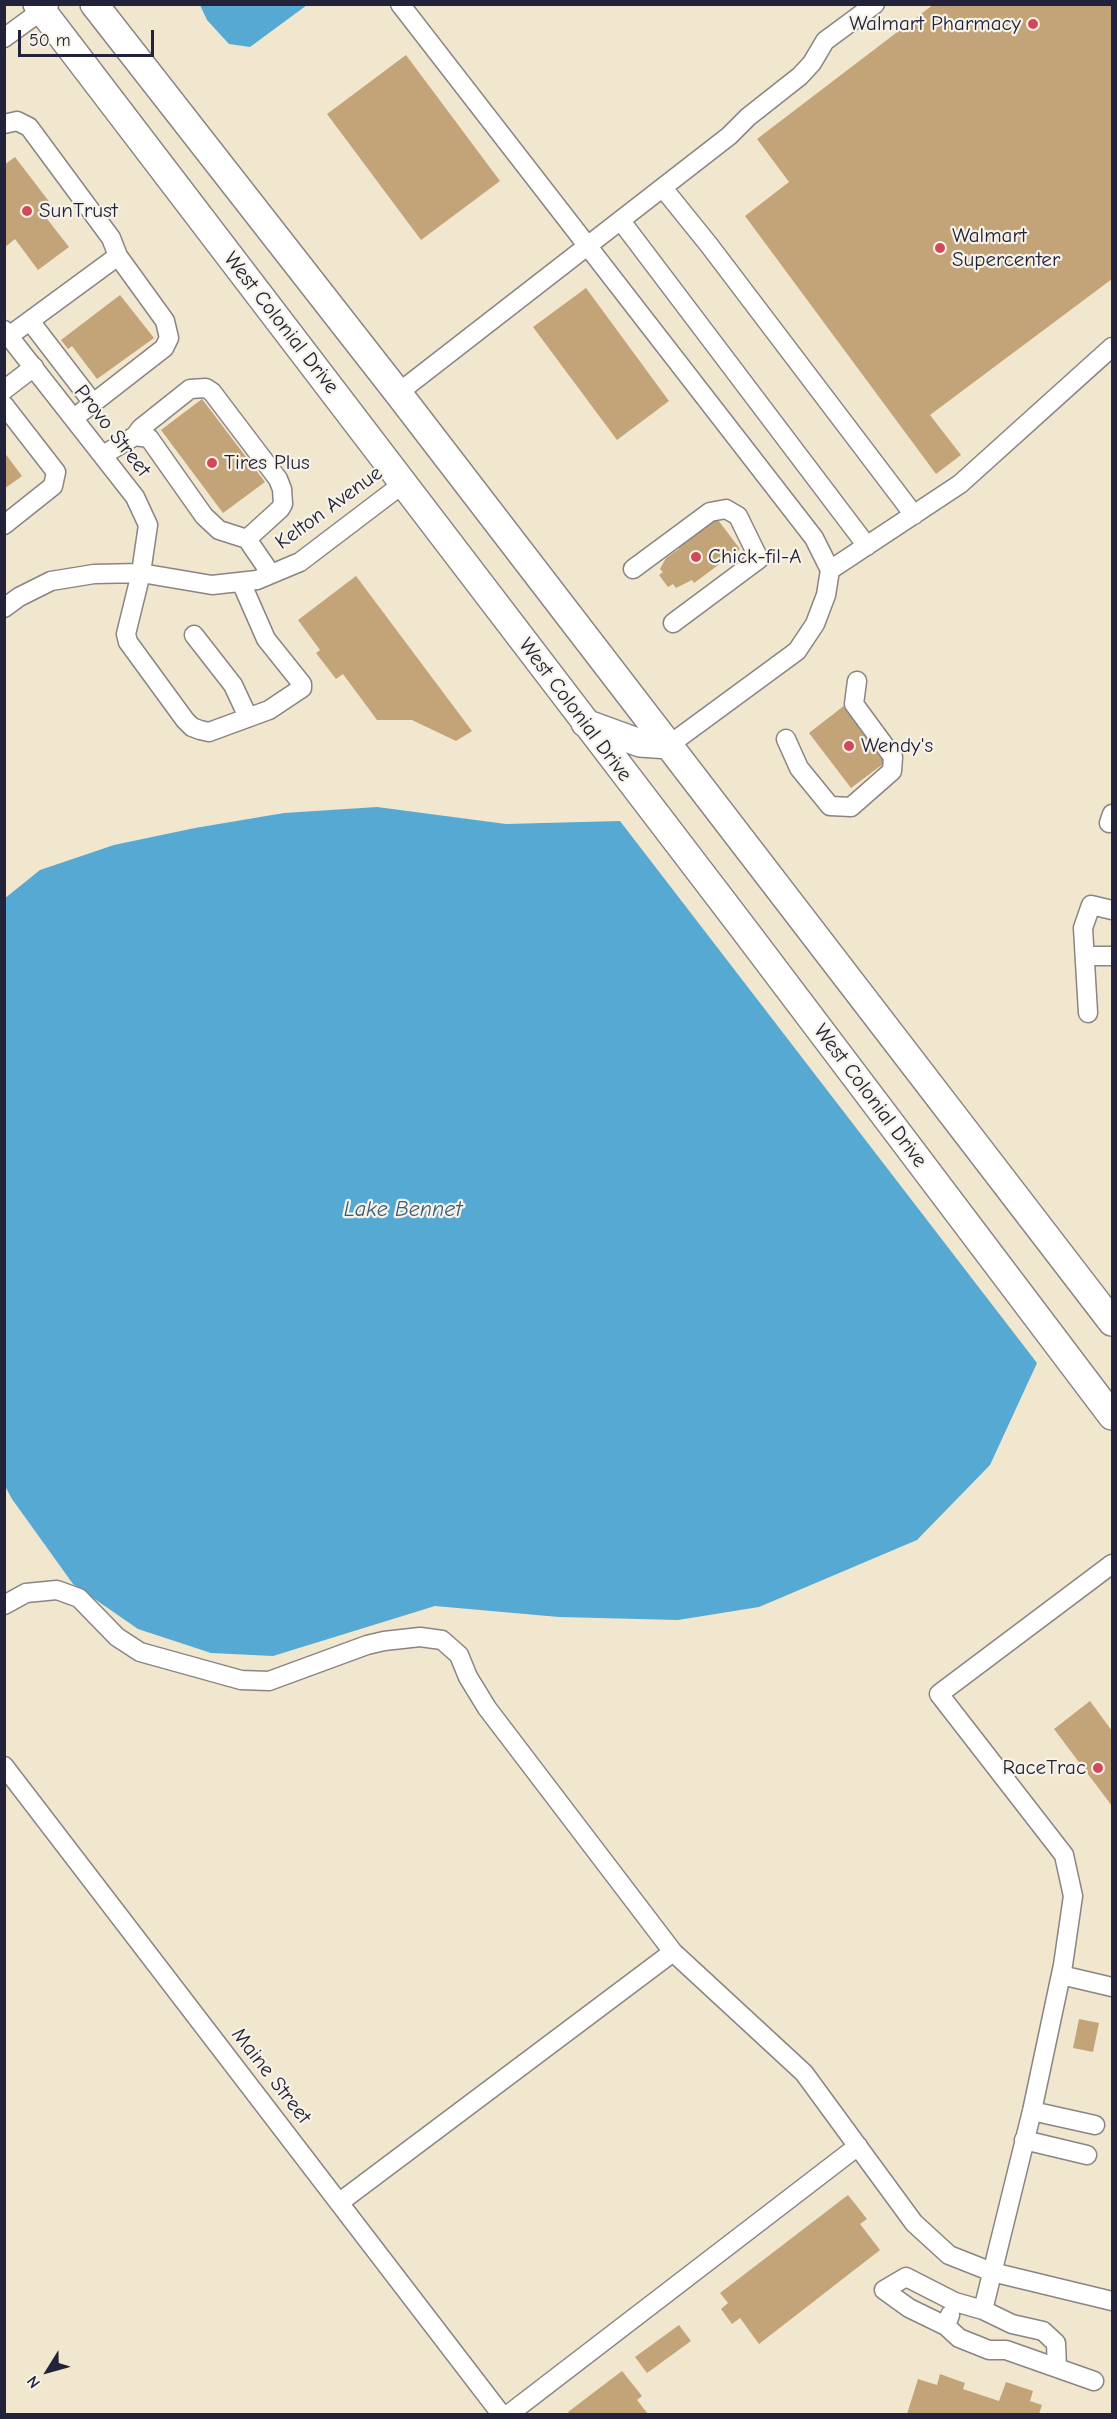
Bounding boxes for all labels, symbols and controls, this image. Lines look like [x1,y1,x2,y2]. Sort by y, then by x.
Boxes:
place label: Walmart Pharmacy [849,11,1021,37]
marker: Walmart Pharmacy [1026,17,1040,31]
scale bar [21,18,158,56]
text: 50 m [29,30,71,51]
place label: SunTrust [39,198,118,224]
marker: SunTrust [20,204,34,218]
place label: Walmart Supercenter [952,223,1060,273]
marker: Walmart Supercenter [933,241,947,255]
street label: West Colonial Drive [218,247,344,399]
street label: Provo Street [68,380,156,482]
place label: Tires Plus [224,450,310,476]
marker: Tires Plus [205,456,219,470]
street label: Kelton Avenue [271,461,387,555]
place label: Chick-fil-A [708,544,802,570]
marker: Chick-fil-A [689,550,703,564]
street label: West Colonial Drive [513,633,637,787]
place label: Wendy's [861,733,933,759]
marker: Wendy's [842,739,856,753]
street label: West Colonial Drive [808,1019,932,1173]
water label: Lake Bennet [344,1197,462,1223]
place label: RaceTrac [1002,1755,1086,1781]
marker: RaceTrac [1091,1761,1105,1775]
street label: Maine Street [226,2023,316,2129]
north arrow [18,2341,78,2401]
text: N [23,2372,44,2391]

